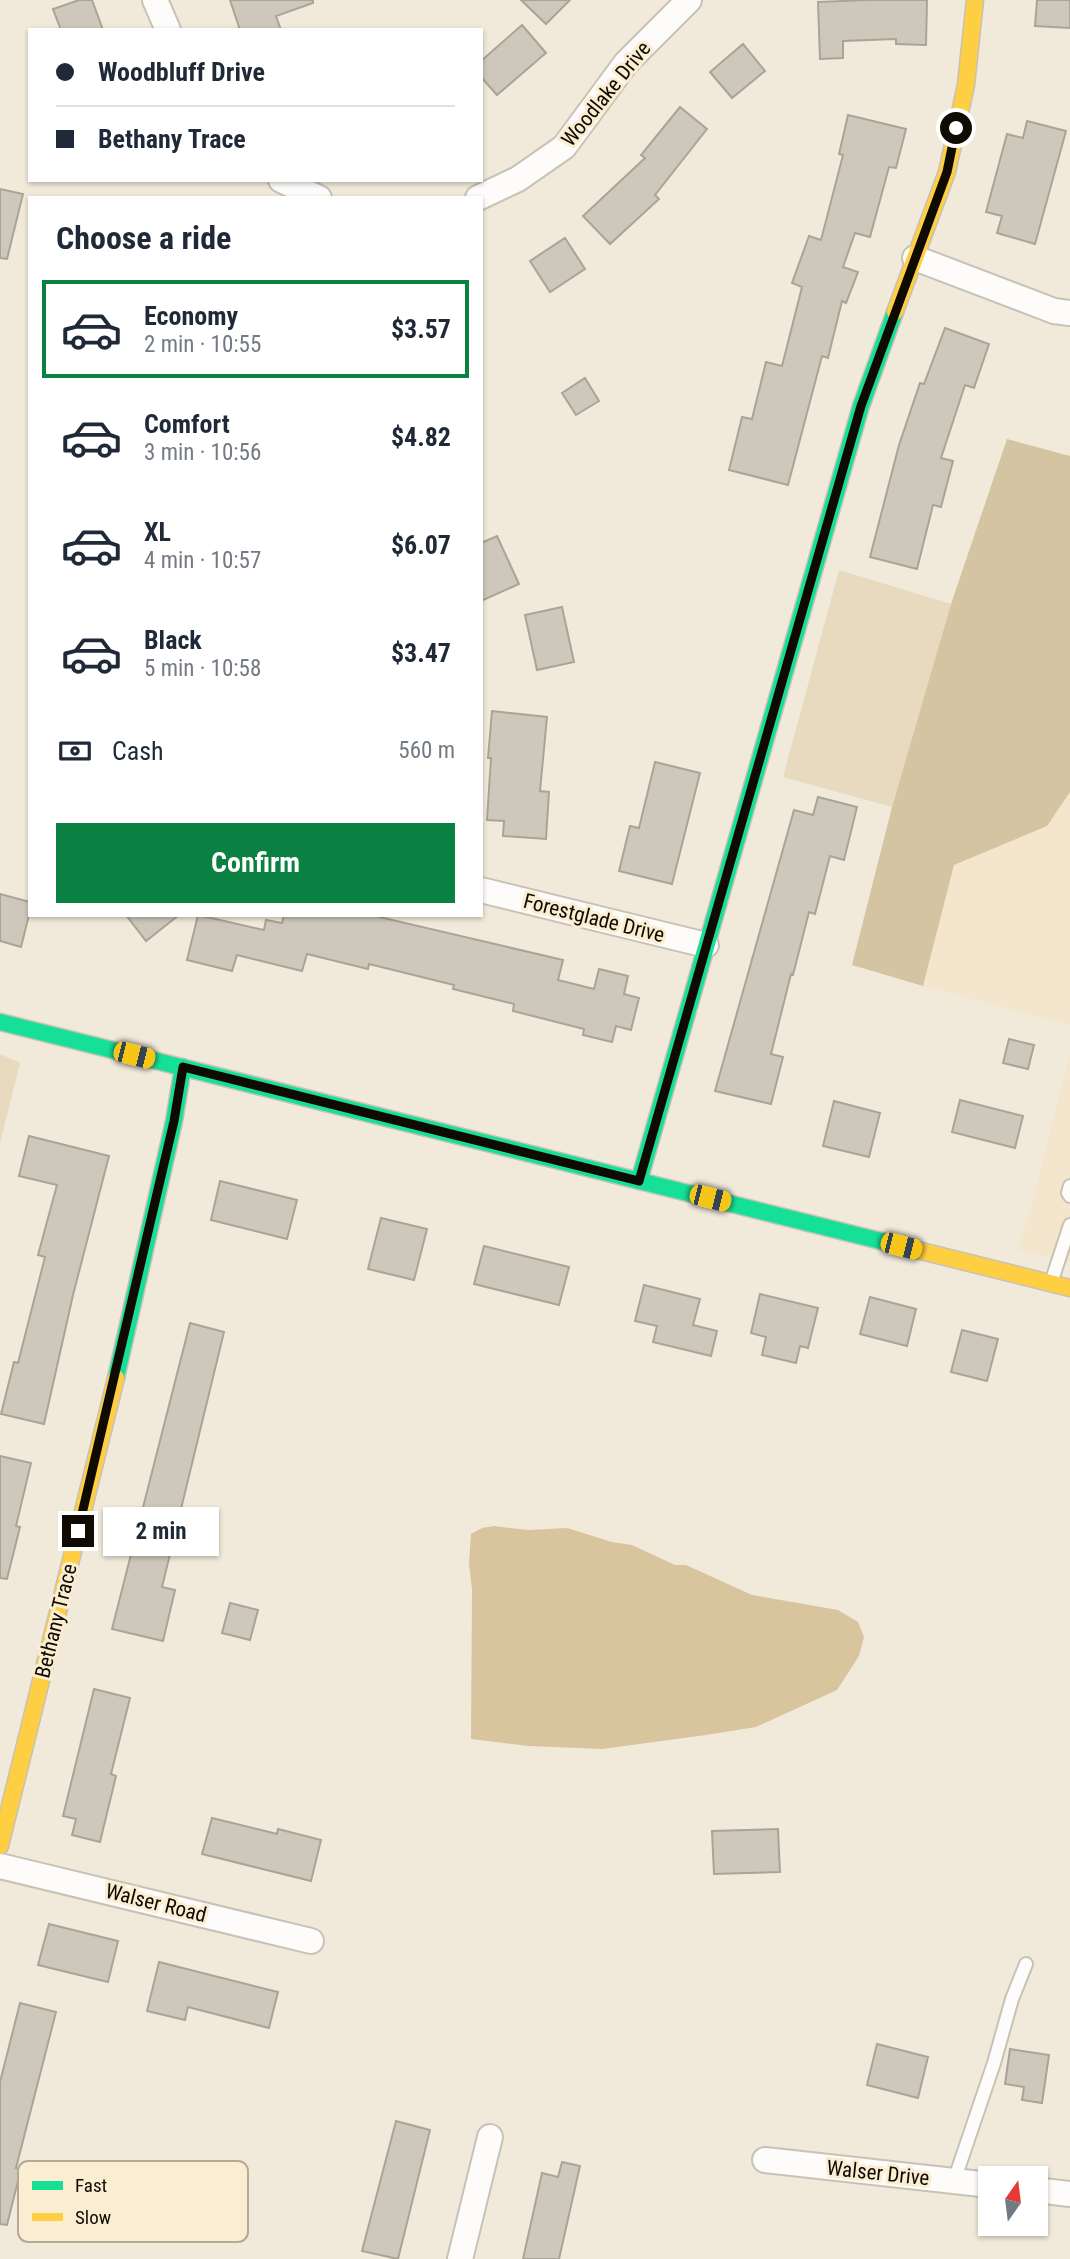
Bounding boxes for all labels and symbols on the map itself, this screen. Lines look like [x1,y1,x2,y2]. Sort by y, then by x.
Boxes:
street label: Woodlake Drive [556,37,656,151]
route start [940,112,972,144]
street label: Forestglade Drive [521,889,667,947]
car [112,1040,157,1070]
car [688,1183,733,1213]
car [879,1231,924,1261]
callout: 2 min [102,1506,218,1556]
route end [62,1515,94,1547]
street label: Bethany Trace [30,1561,82,1681]
street label: Walser Road [103,1879,209,1927]
street label: Walser Drive [825,2156,931,2190]
legend [18,2161,248,2242]
north arrow [978,2166,1048,2236]
text: Fast [75,2174,107,2197]
text: Slow [75,2206,111,2229]

